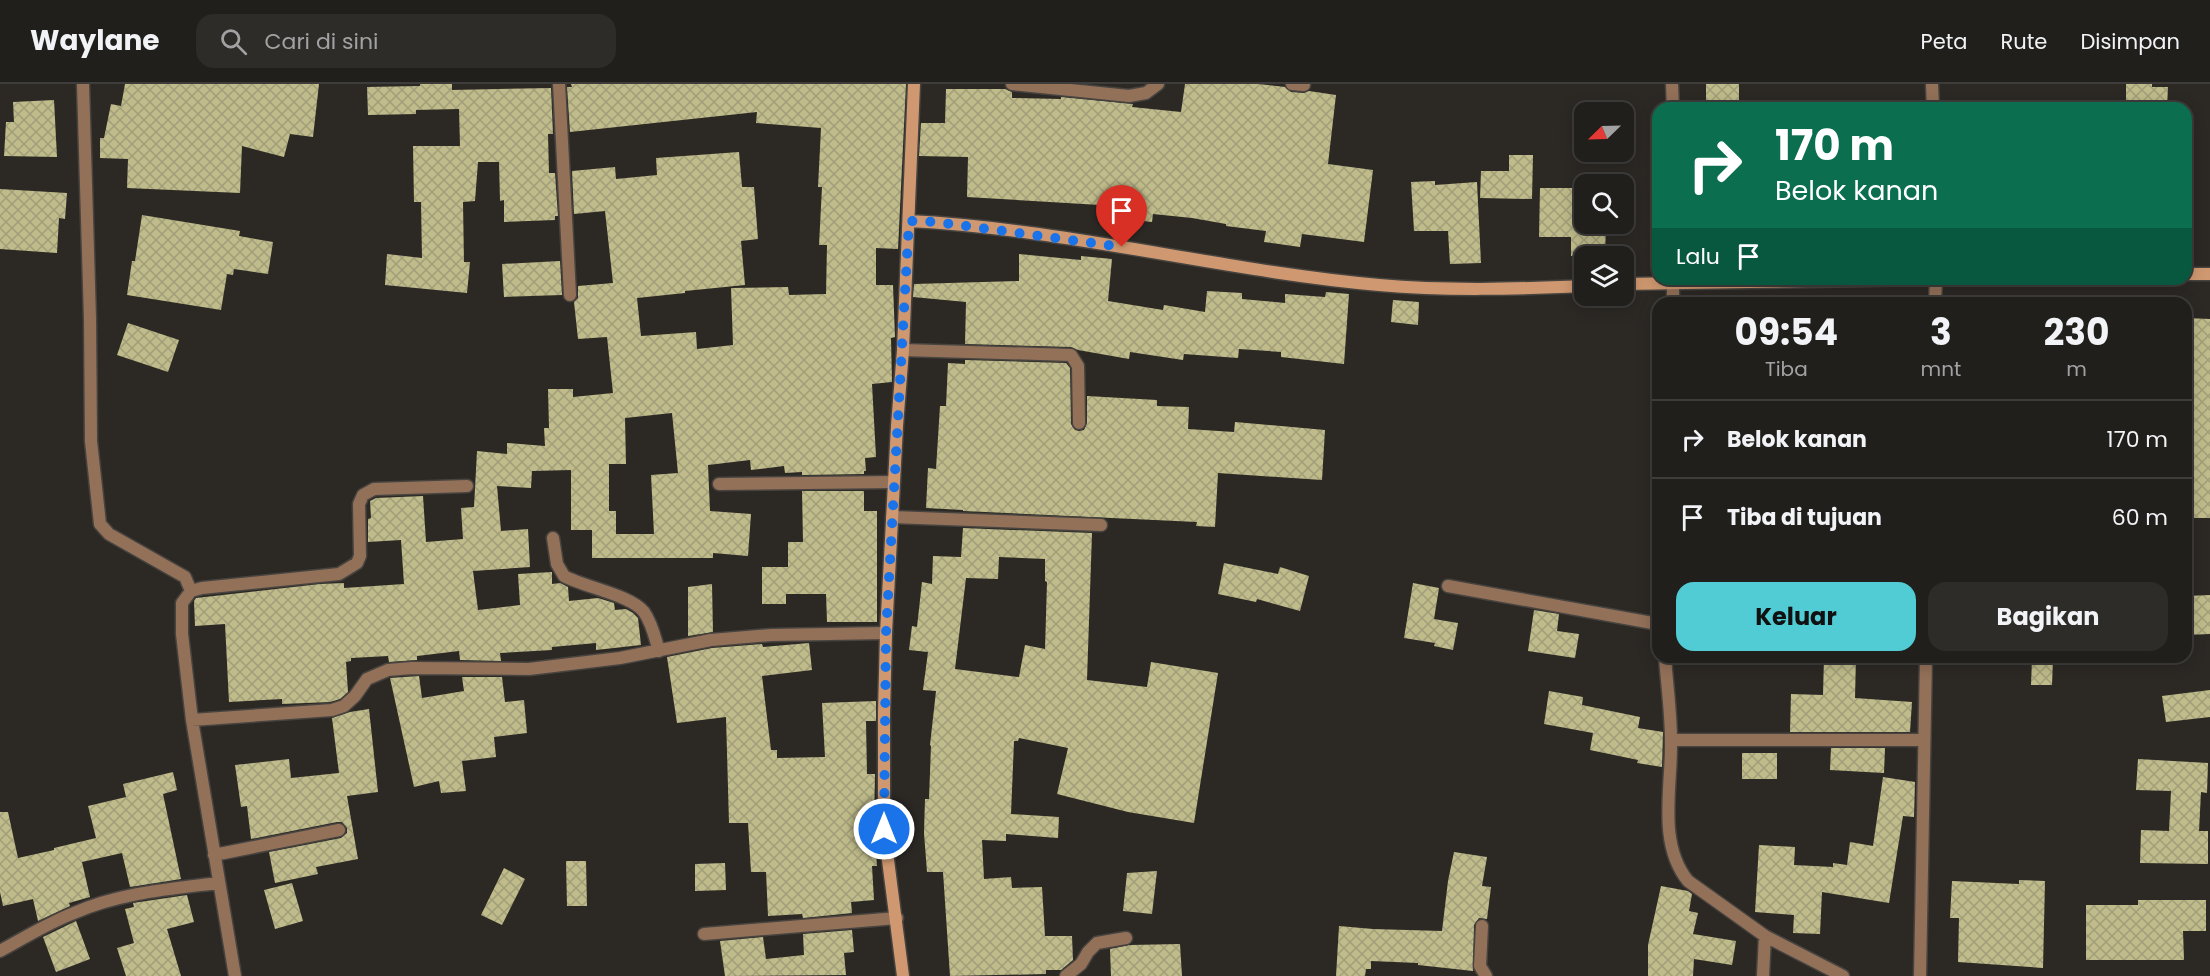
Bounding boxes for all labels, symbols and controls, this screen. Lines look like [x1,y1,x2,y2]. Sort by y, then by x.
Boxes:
search box [196,14,616,68]
text: Waylane [30,21,160,60]
icon: search [217,25,250,58]
text: Cari di sini [265,26,378,57]
text: Peta [1920,27,1968,56]
text: Rute [2001,27,2047,56]
text: Disimpan [2080,27,2180,56]
north arrow [1574,102,1634,162]
map controls [1574,102,1634,306]
text: 170 m [1775,116,1894,175]
icon: right [1676,126,1754,204]
text: Belok kanan [1775,172,1938,209]
button: search [1574,174,1634,234]
pin [1096,185,1147,247]
icon: arrive [1105,194,1138,227]
icon: arrive [1732,240,1765,273]
text: Lalu [1676,241,1720,272]
button: layers [1574,246,1634,306]
text: 09:54 [1734,307,1838,358]
text: 3 [1930,307,1952,358]
text: 230 [2044,307,2110,358]
text: Tiba [1765,355,1808,383]
text: mnt [1921,355,1961,383]
text: m [2066,355,2087,383]
icon: right [1676,423,1709,456]
text: Belok kanan [1727,424,1867,455]
text: 170 m [2107,424,2168,455]
icon: arrive [1676,501,1709,534]
text: Tiba di tujuan [1727,502,1882,533]
text: 60 m [2112,502,2168,533]
button: Keluar [1676,582,1916,651]
button: Bagikan [1928,582,2168,651]
position arrow [852,797,916,861]

